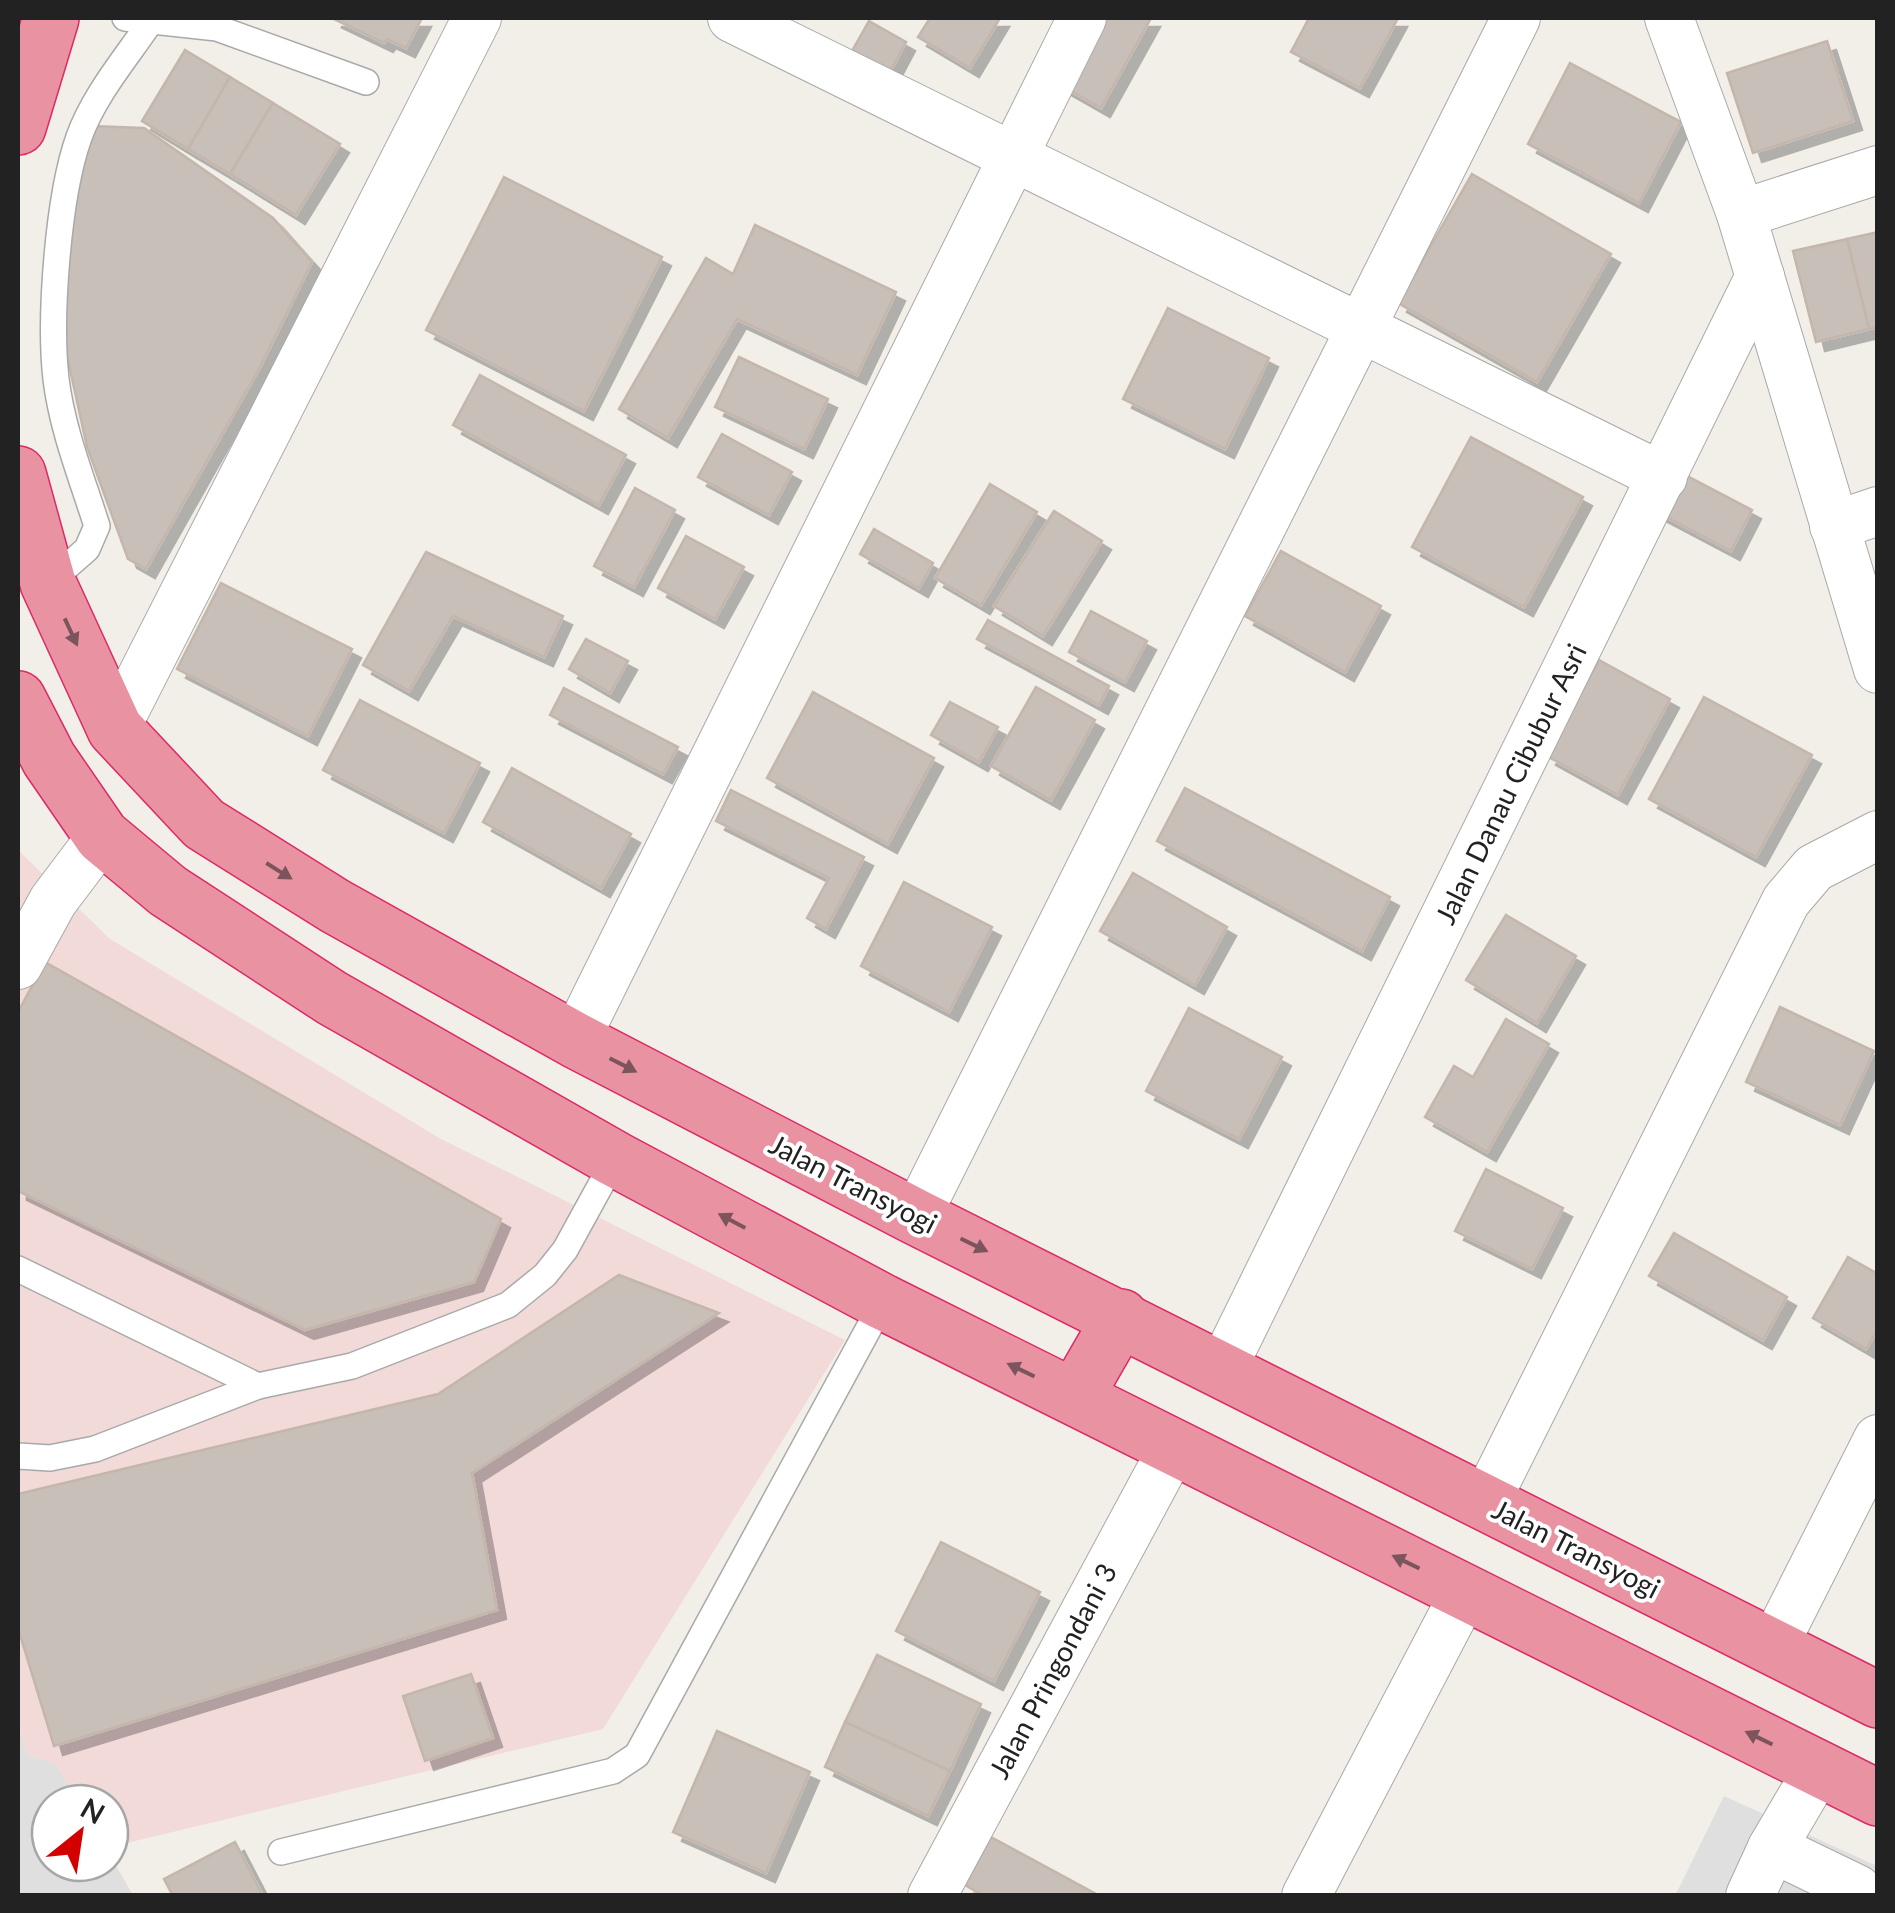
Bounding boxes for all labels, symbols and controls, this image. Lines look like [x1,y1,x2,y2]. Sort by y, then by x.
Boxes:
one-way arrow [62,618,79,647]
street label: Jalan Danau Cibubur Asri [1427,638,1593,929]
one-way arrow [265,861,293,879]
one-way arrow [608,1056,637,1073]
street label: Jalan Transyogi [764,1126,943,1240]
one-way arrow [717,1213,746,1230]
one-way arrow [960,1237,989,1254]
one-way arrow [1006,1362,1035,1379]
street label: Jalan Transyogi [1487,1491,1666,1605]
one-way arrow [1391,1554,1420,1571]
street label: Jalan Pringondani 3 [981,1557,1123,1784]
one-way arrow [1744,1730,1773,1747]
north arrow [30,1783,130,1883]
text: N [75,1790,111,1831]

